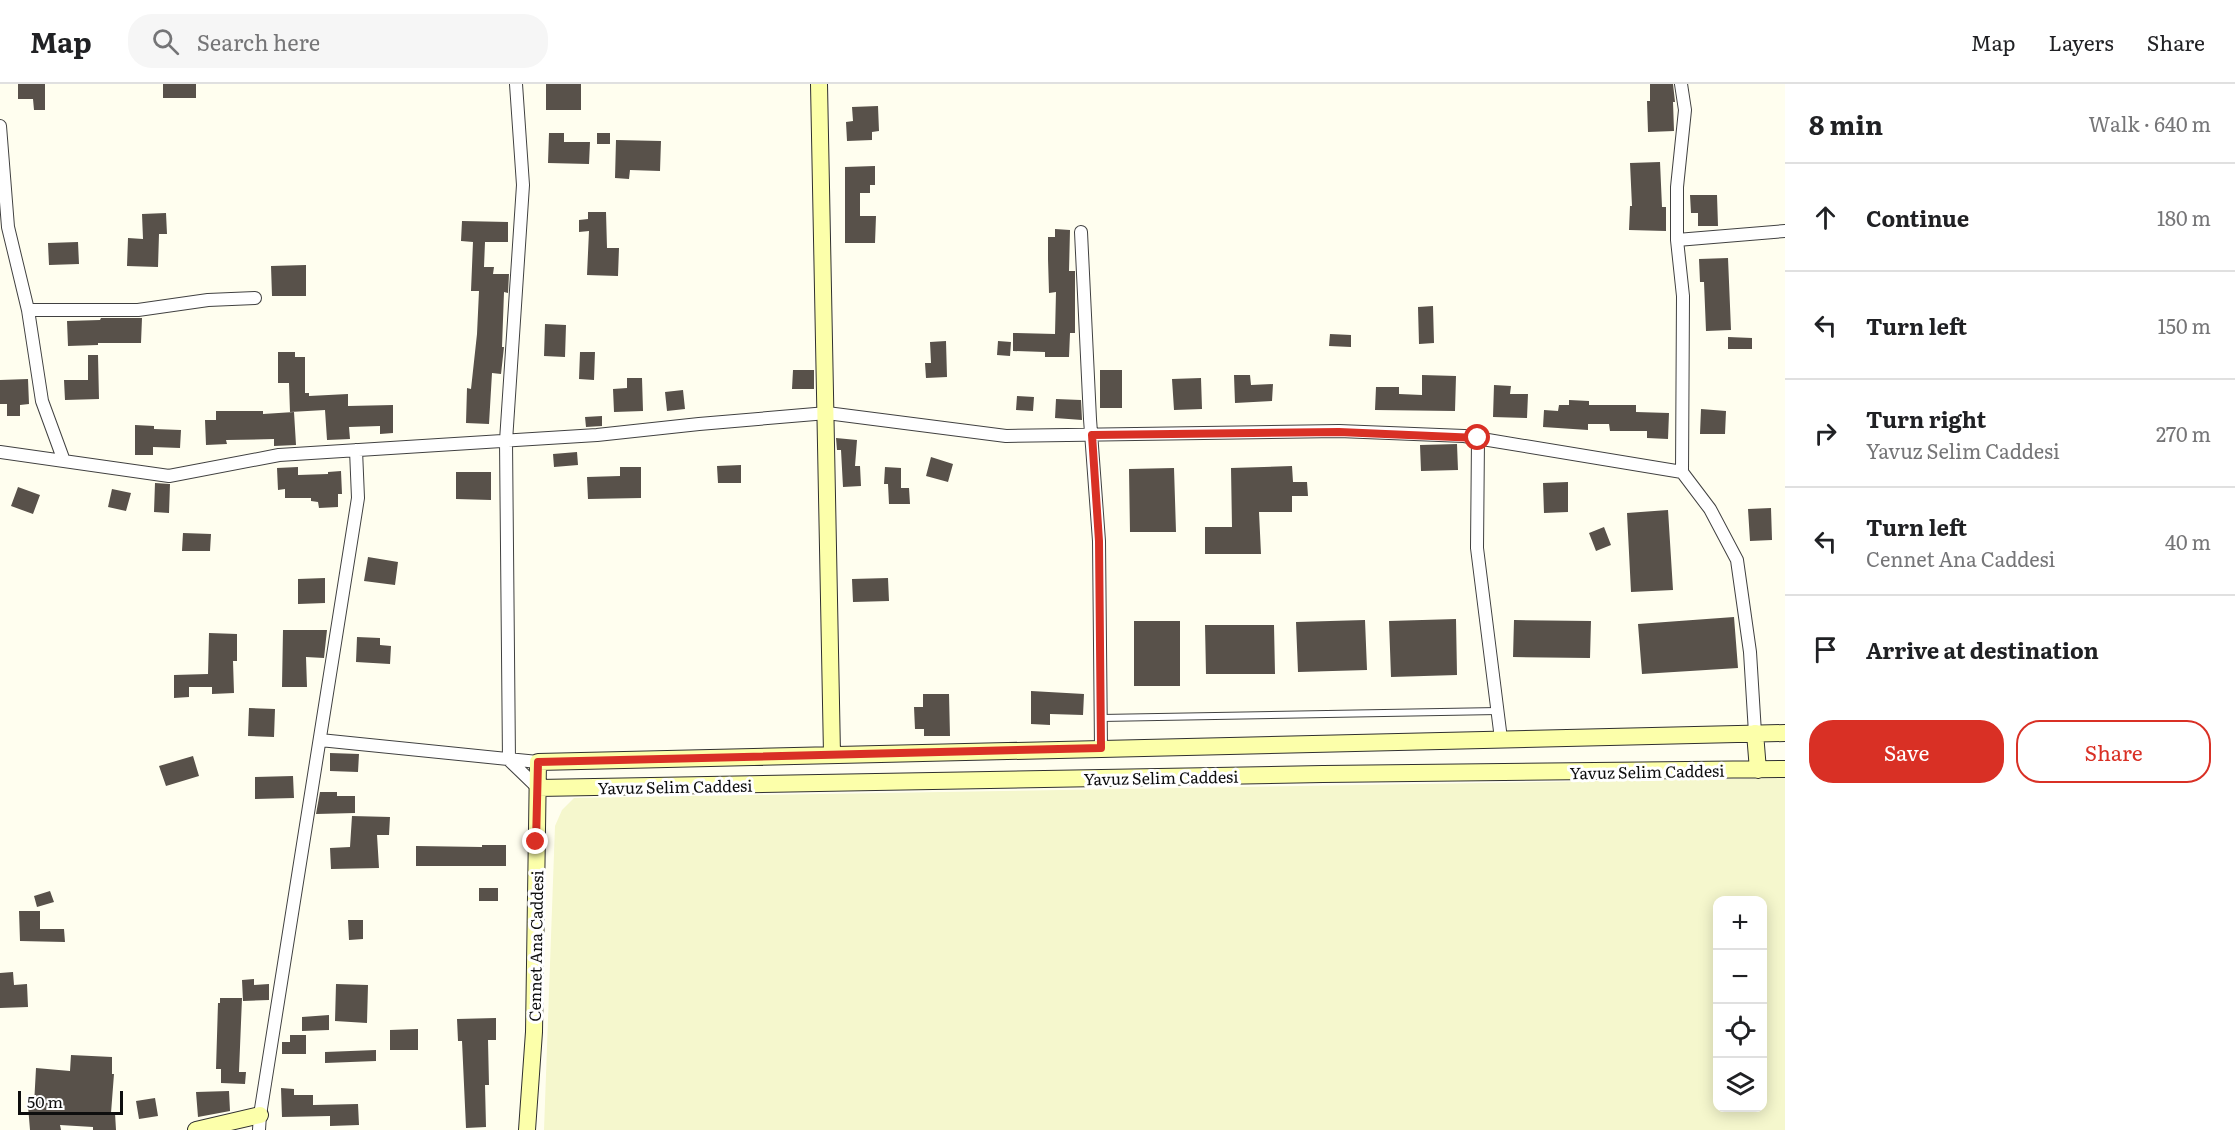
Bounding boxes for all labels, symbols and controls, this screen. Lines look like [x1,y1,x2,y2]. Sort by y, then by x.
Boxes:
search box [128,14,548,68]
text: Map [30,20,92,62]
icon: search [149,25,182,58]
text: Search here [197,25,320,58]
text: Map [1971,26,2016,57]
text: Layers [2049,26,2114,57]
text: Share [2147,26,2205,57]
text: 8 min [1809,104,1883,143]
text: Walk · 640 m [2088,108,2211,138]
icon: ahead [1809,201,1842,234]
text: Continue [1866,201,1969,234]
text: 180 m [2157,202,2211,232]
icon: left [1809,309,1842,342]
text: Turn left [1866,309,1967,342]
text: 150 m [2158,310,2211,340]
text: Turn right [1866,402,1986,435]
icon: right [1809,417,1842,450]
text: 270 m [2156,418,2211,448]
route start [1464,424,1490,450]
text: Yavuz Selim Caddesi [1866,435,2060,465]
text: Turn left [1866,510,1967,543]
icon: left [1809,525,1842,558]
text: 40 m [2165,526,2211,556]
text: Cennet Ana Caddesi [1866,543,2055,573]
icon: arrive [1809,633,1842,666]
text: Arrive at destination [1866,633,2099,666]
button: Save [1809,720,2004,783]
button: Share [2016,720,2211,783]
street label: Yavuz Selim Caddesi [1569,758,1725,784]
street label: Yavuz Selim Caddesi [1083,764,1239,790]
street label: Yavuz Selim Caddesi [597,773,753,799]
route end [522,828,548,854]
street label: Cennet Ana Caddesi [522,870,548,1022]
map controls [1713,896,1767,1112]
button: + [1713,896,1767,950]
button: − [1713,950,1767,1004]
button: locate [1713,1004,1767,1058]
button: layers [1713,1058,1767,1112]
scale bar [18,1088,123,1116]
text: 50 m [27,1089,63,1113]

